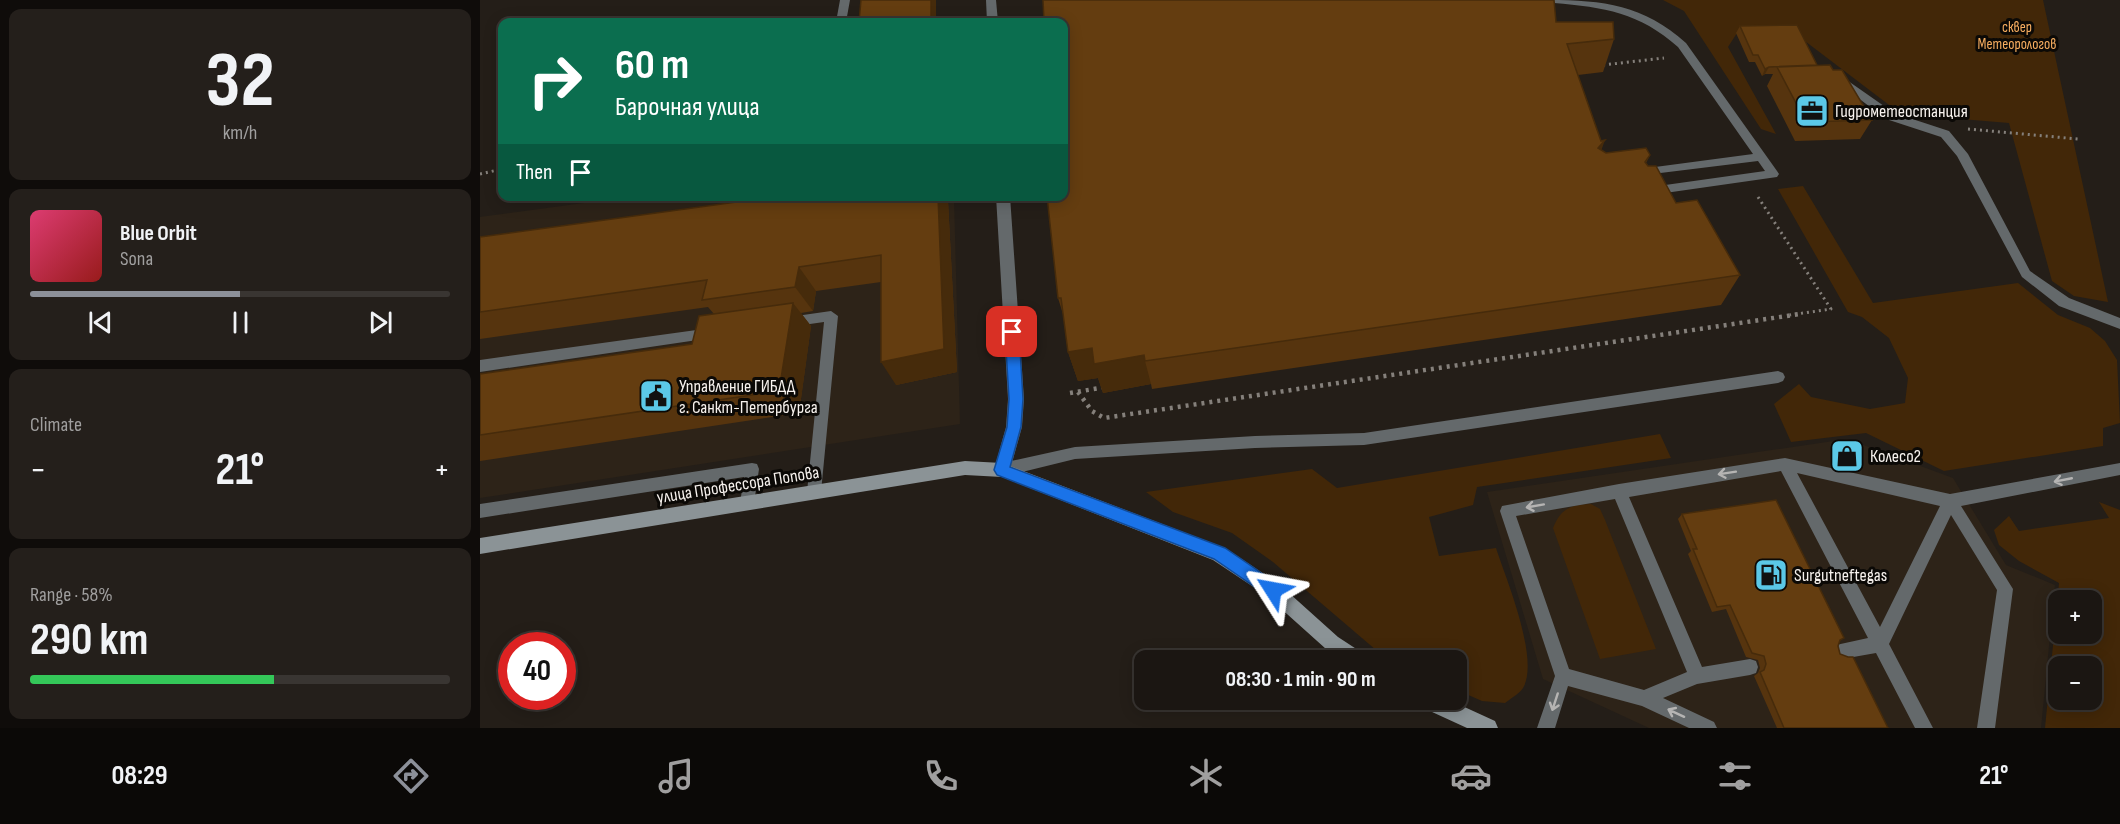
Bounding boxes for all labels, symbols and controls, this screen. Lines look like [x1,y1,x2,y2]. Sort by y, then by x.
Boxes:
park label: сквер Метеорологов [1978,18,2056,54]
text: 32 [205,35,275,128]
text: 60 m [615,40,689,91]
icon: right [516,42,594,120]
text: Барочная улица [615,91,760,123]
office icon: Гидрометеостанция [1794,93,1830,129]
place label: Гидрометеостанция [1835,101,1968,122]
text: km/h [223,121,257,145]
icon: arrive [564,156,597,189]
text: Then [516,159,552,186]
text: Blue Orbit [120,220,197,247]
text: Sona [120,247,153,271]
icon: previous [84,306,117,339]
icon: pause [224,306,257,339]
icon: next [364,306,397,339]
pin [986,306,1037,357]
icon: arrive [995,315,1028,348]
place label: Управление ГИБДД г. Санкт-Петербурга [679,376,818,418]
public building icon: Управление ГИБДД г. Санкт-Петербурга [638,378,674,414]
text: Climate [30,413,82,437]
shop icon: Колесо2 [1829,438,1865,474]
text: 21° [216,443,264,498]
place label: Колесо2 [1870,446,1921,467]
text: − [30,450,46,490]
text: + [434,450,450,490]
street label: улица Профессора Попова [655,462,821,508]
one-way arrow [1718,468,1738,479]
one-way arrow [2053,475,2073,486]
one-way arrow [1526,501,1545,512]
fuel station icon: Surgutneftegas [1753,557,1789,593]
position arrow [1241,558,1305,622]
place label: Surgutneftegas [1794,565,1887,586]
text: Range · 58% [30,583,113,607]
map controls [2048,590,2102,710]
button: + [2048,590,2102,644]
text: 290 km [30,613,148,668]
speed limit sign: 40 [498,632,576,710]
button: − [2048,656,2102,710]
text: 08:30 · 1 min · 90 m [1225,666,1376,693]
one-way arrow [1548,692,1559,711]
one-way arrow [1667,707,1685,719]
icon: directions [390,755,432,797]
icon: music [655,755,697,797]
icon: phone [920,755,962,797]
icon: climate [1185,755,1227,797]
icon: car [1450,755,1492,797]
icon: filters [1714,755,1756,797]
text: 08:29 [111,760,168,792]
text: 21° [1979,760,2009,792]

